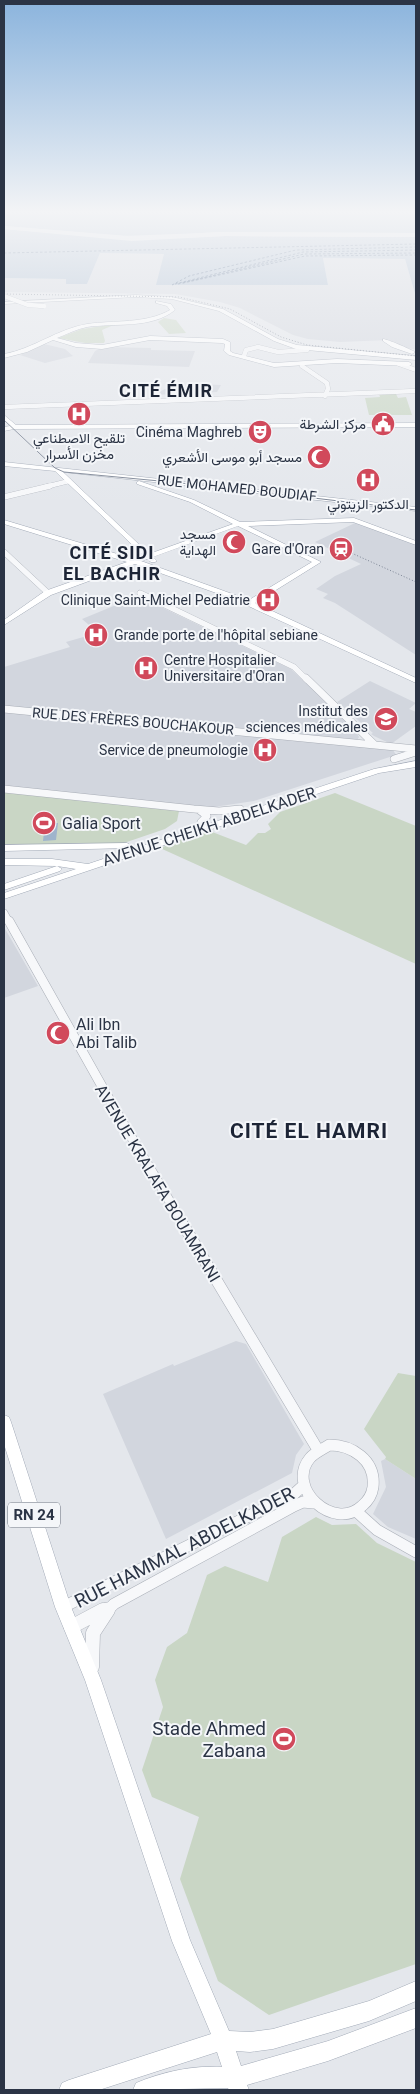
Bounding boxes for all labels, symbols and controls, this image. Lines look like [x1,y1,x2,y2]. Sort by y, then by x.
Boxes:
district label: CITÉ ÉMIR [119,380,213,401]
hospital icon: تلقيح الاصطناعي مخزن الأسرار [66,401,92,427]
public building icon: مركز الشرطة [370,411,396,437]
place label: مركز الشرطة [300,416,366,433]
theatre icon: Cinéma Maghreb [247,419,273,445]
place label: Cinéma Maghreb [136,424,242,440]
place label: تلقيح الاصطناعي مخزن الأسرار [33,430,125,463]
mosque icon: مسجد أبو موسى الأشعري [306,444,332,470]
place label: مسجد أبو موسى الأشعري [162,449,302,469]
hospital icon: الدكتور الزيتوني [355,467,381,493]
street label: RUE MOHAMED BOUDIAF [156,472,318,504]
place label: الدكتور الزيتوني [327,496,409,516]
place label: مسجد الهداية [179,526,216,559]
mosque icon: مسجد الهداية [221,529,247,555]
station icon: Gare d'Oran [328,536,354,562]
place label: Gare d'Oran [252,541,324,557]
district label: CITÉ SIDI EL BACHIR [63,542,161,584]
hospital icon: Clinique Saint-Michel Pediatrie [255,587,281,613]
place label: Clinique Saint-Michel Pediatrie [61,592,250,608]
hospital icon: Grande porte de l'hôpital sebiane [83,622,109,648]
place label: Grande porte de l'hôpital sebiane [114,627,318,643]
place label: Centre Hospitalier Universitaire d'Oran [164,652,285,684]
hospital icon: Centre Hospitalier Universitaire d'Oran [133,655,159,681]
street label: RUE DES FRÈRES BOUCHAKOUR [31,703,235,738]
place label: Institut des sciences médicales [245,703,368,735]
school or university icon: Institut des sciences médicales [373,706,399,732]
hospital icon: Service de pneumologie [252,737,278,763]
place label: Service de pneumologie [99,742,248,758]
street label: AVENUE CHEIKH ABDELKADER [100,783,318,870]
sports icon: Galia Sport [31,810,57,836]
place label: Galia Sport [62,814,141,833]
place label: Ali Ibn Abi Talib [76,1015,137,1052]
mosque icon: Ali Ibn Abi Talib [45,1020,71,1046]
street label: AVENUE KRALAFA BOUAMRANI [91,1081,224,1285]
district label: CITÉ EL HAMRI [230,1119,388,1143]
street label: RUE HAMMAL ABDELKADER [71,1482,298,1613]
road number: RN 24 [8,1502,60,1528]
place label: Stade Ahmed Zabana [152,1717,266,1762]
sports icon: Stade Ahmed Zabana [271,1726,297,1752]

